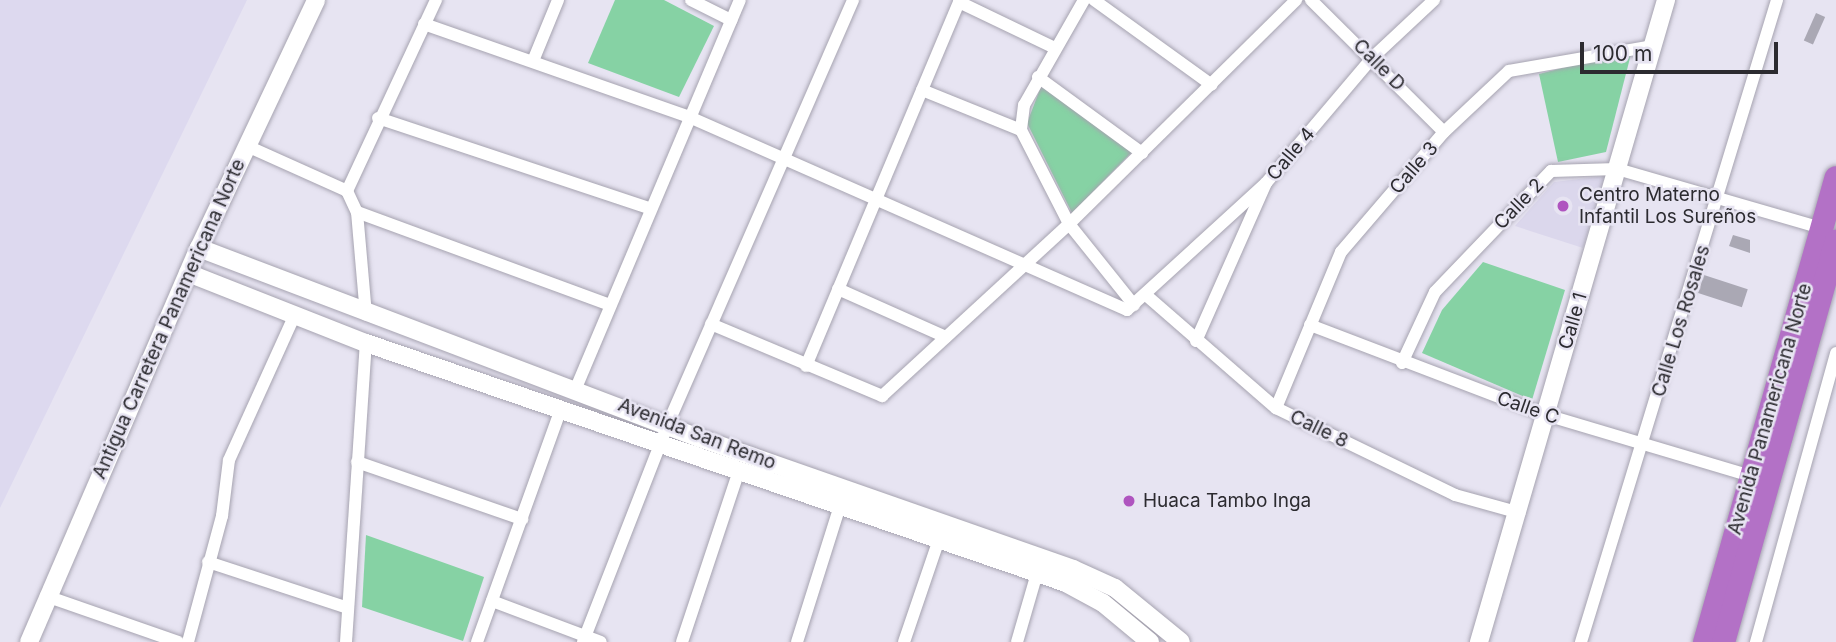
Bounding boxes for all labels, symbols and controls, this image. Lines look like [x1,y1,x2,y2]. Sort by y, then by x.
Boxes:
scale bar [1584,28,1782,72]
street label: Calle D [1348,34,1410,96]
text: 100 m [1593,41,1652,66]
street label: Calle 4 [1262,123,1320,185]
street label: Calle 3 [1385,137,1443,199]
street label: Antigua Carretera Panamericana Norte [88,155,250,483]
street label: Calle 2 [1489,174,1549,234]
place label: Centro Materno Infantil Los Sureños [1579,184,1756,228]
marker: Centro Materno Infantil Los Sureños [1553,196,1573,216]
street label: Calle Los Rosales [1647,242,1715,400]
street label: Avenida Panamericana Norte [1723,281,1817,537]
street label: Calle 1 [1554,290,1592,352]
street label: Calle C [1494,387,1562,429]
street label: Avenida San Remo [615,393,779,475]
street label: Calle 8 [1286,405,1352,453]
place label: Huaca Tambo Inga [1143,490,1311,512]
marker: Huaca Tambo Inga [1121,493,1137,509]

